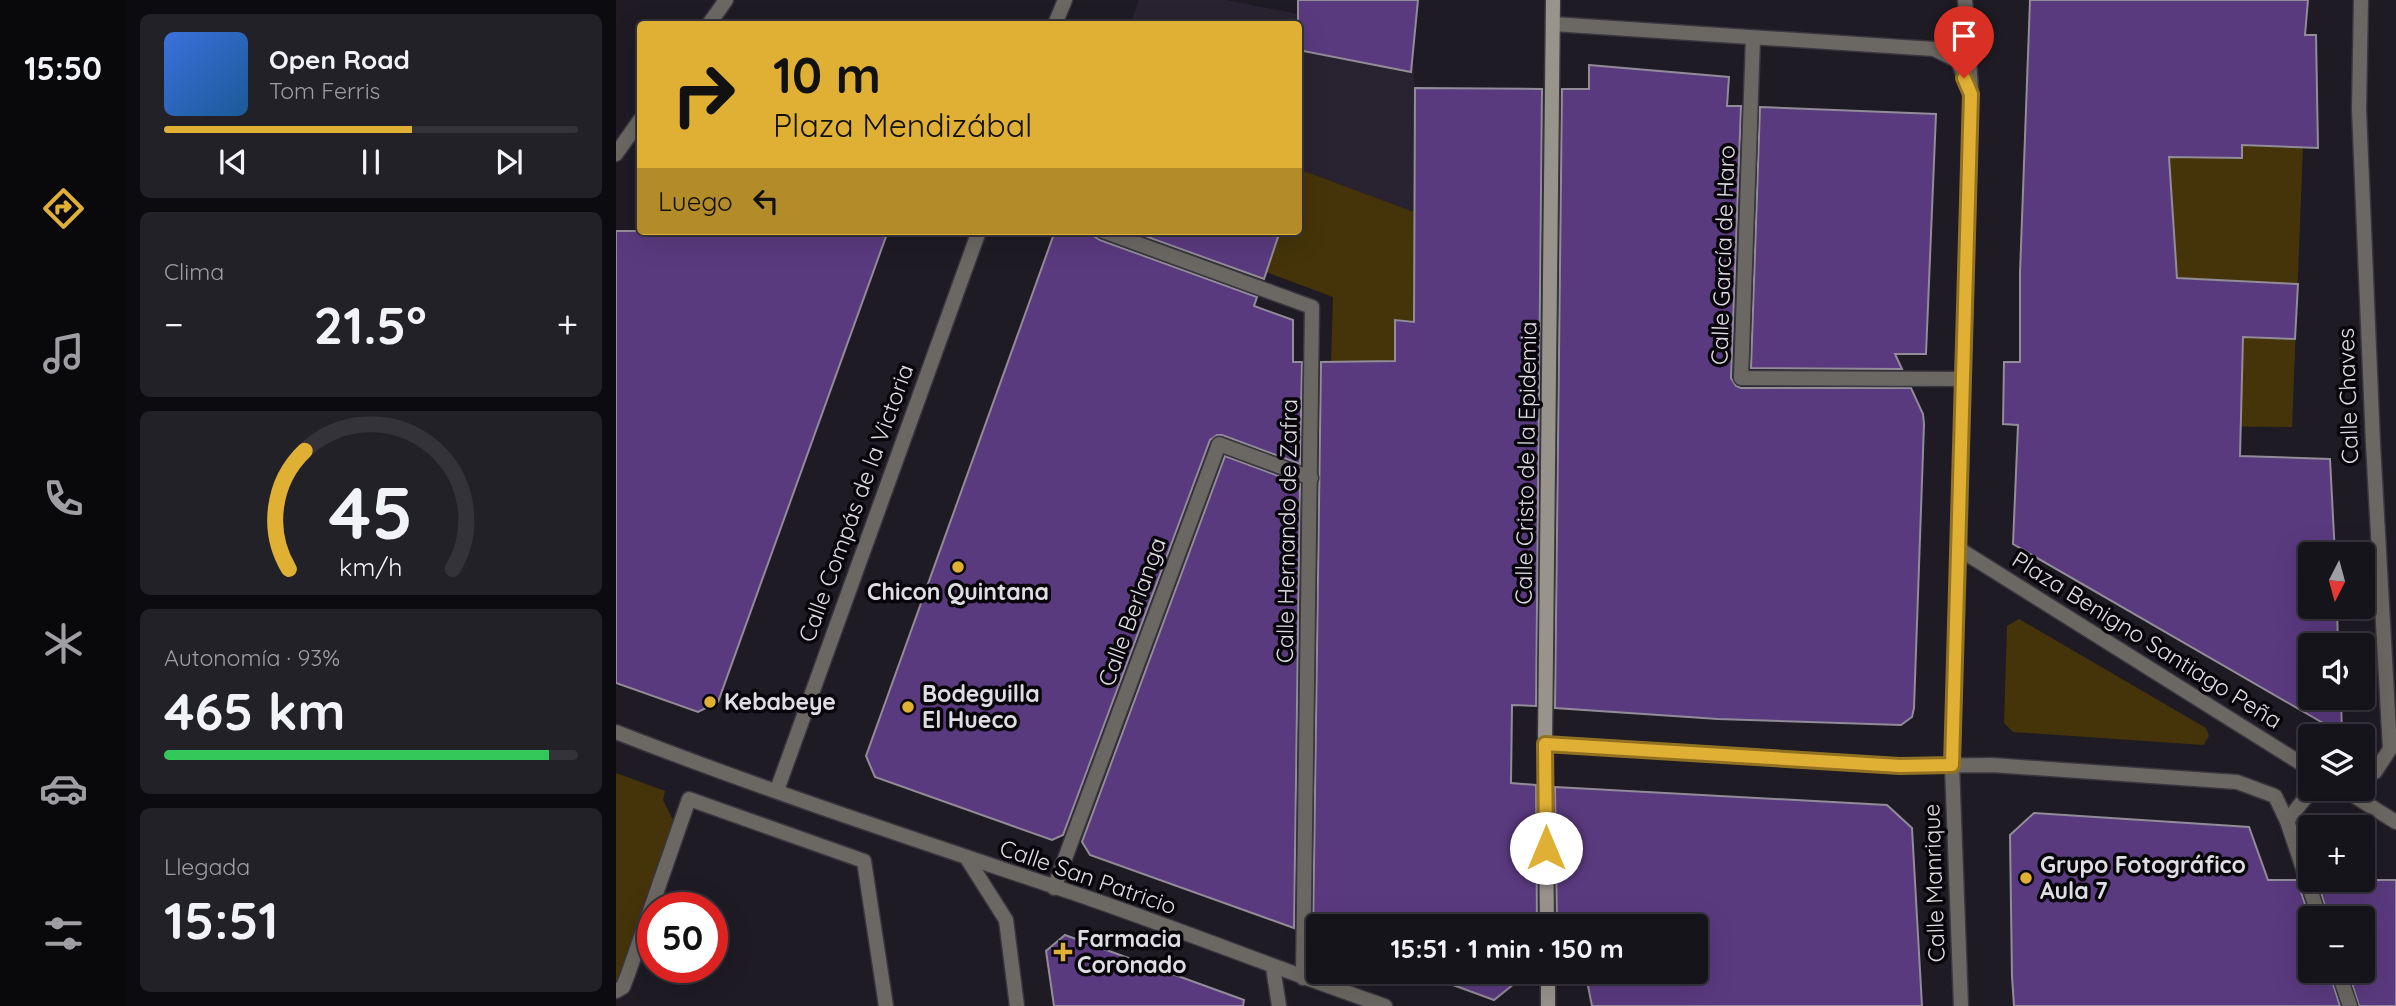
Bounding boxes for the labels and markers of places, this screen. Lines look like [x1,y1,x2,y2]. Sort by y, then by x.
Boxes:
pin [1934,6,1994,78]
marker: Chicon Quintana [950,559,966,575]
place label: Chicon Quintana [867,577,1049,606]
place label: Bodeguilla El Hueco [922,679,1040,734]
place label: Kebabeye [724,687,836,716]
marker: Kebabeye [702,694,718,710]
marker: Bodeguilla El Hueco [900,699,916,715]
place label: Grupo Fotográfico Aula 7 [2040,850,2246,905]
marker: Grupo Fotográfico Aula 7 [2018,870,2034,886]
place label: Farmacia Coronado [1077,924,1187,979]
marker: Farmacia Coronado [1055,944,1071,960]

